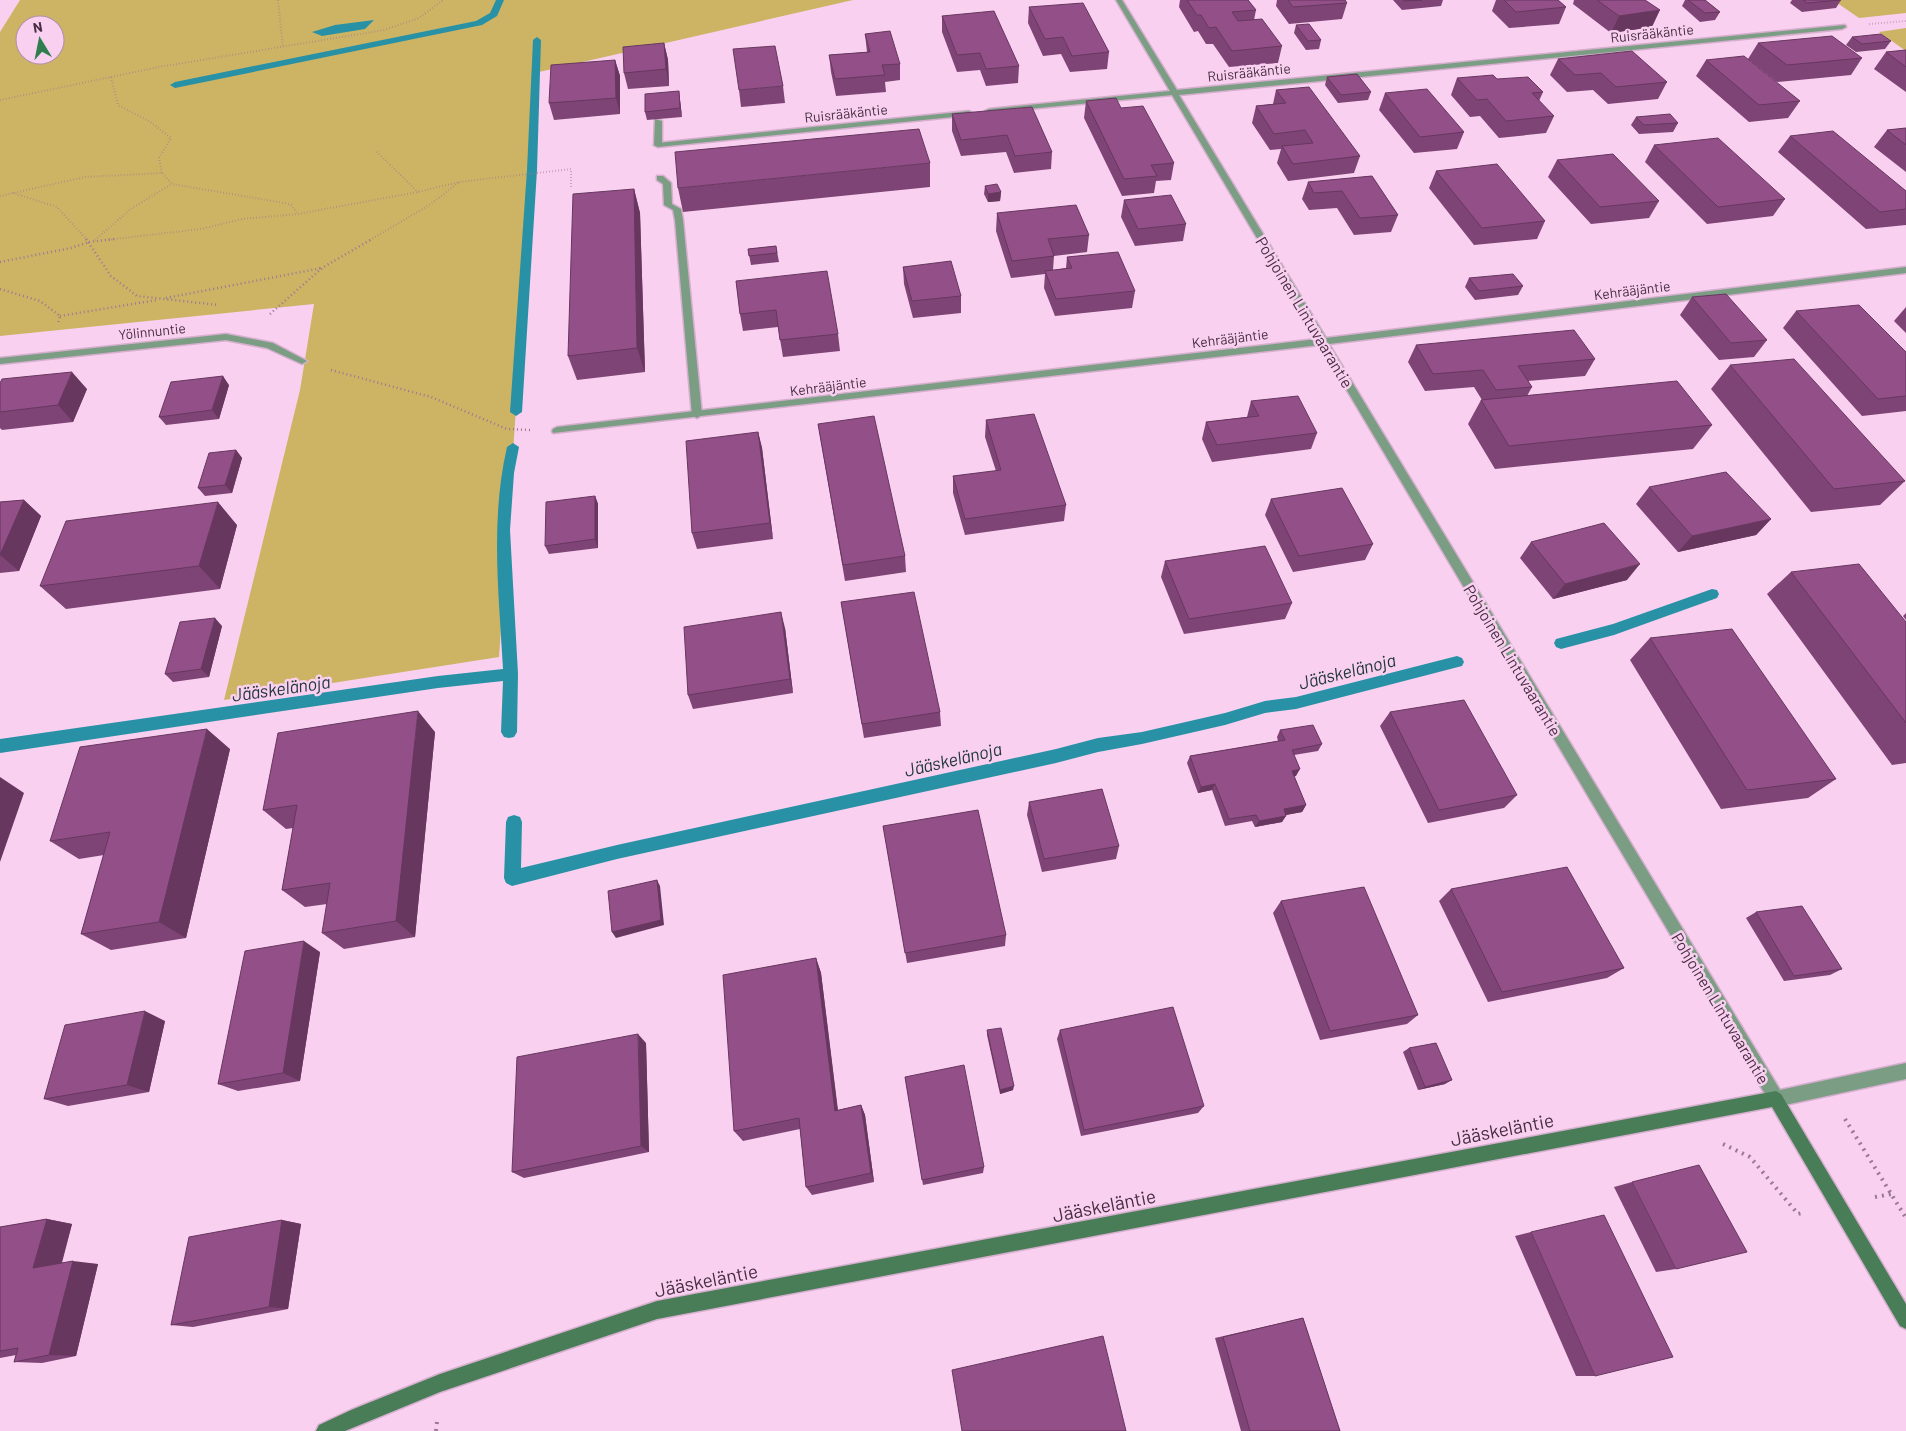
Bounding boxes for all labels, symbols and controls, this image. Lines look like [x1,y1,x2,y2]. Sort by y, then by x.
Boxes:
north arrow [15,15,65,65]
text: N [32,18,44,36]
street label: Ruisrääkäntie [1610,20,1694,46]
street label: Ruisrääkäntie [1207,59,1291,85]
street label: Ruisrääkäntie [804,100,888,126]
street label: Pohjoinen Lintuvaarantie [1252,233,1358,391]
street label: Kehrääjäntie [1593,277,1671,303]
street label: Yölinnuntie [117,319,187,343]
street label: Kehrääjäntie [1191,325,1269,351]
street label: Kehrääjäntie [789,373,867,399]
street label: Pohjoinen Lintuvaarantie [1460,581,1566,739]
water label: Jääskelänoja [1296,648,1398,694]
water label: Jääskelänoja [230,670,332,706]
water label: Jääskelänoja [902,737,1004,781]
street label: Pohjoinen Lintuvaarantie [1668,929,1774,1087]
street label: Jääskeläntie [1448,1108,1556,1150]
street label: Jääskeläntie [1050,1184,1158,1226]
street label: Jääskeläntie [652,1259,760,1301]

